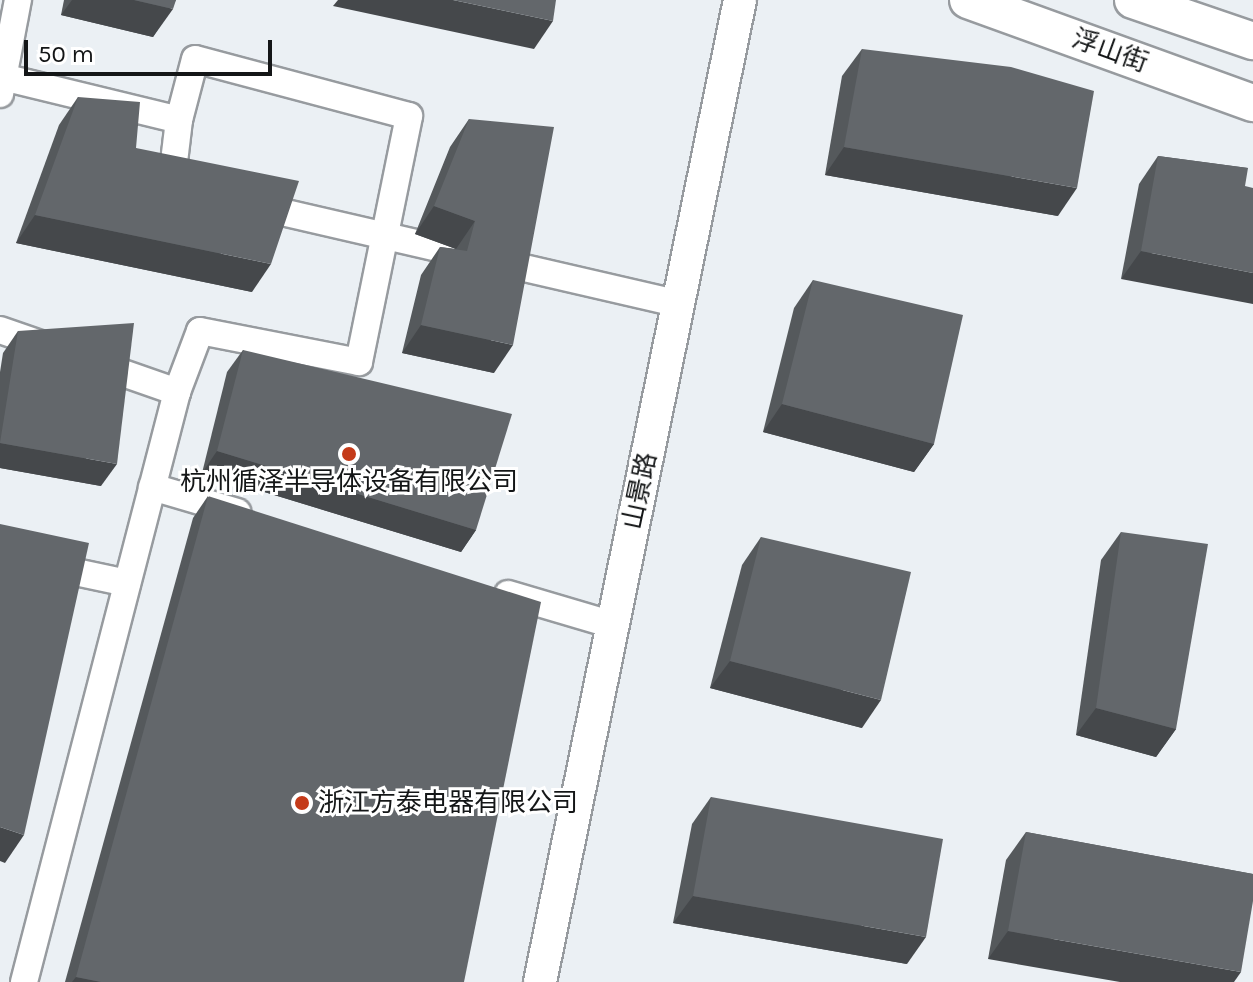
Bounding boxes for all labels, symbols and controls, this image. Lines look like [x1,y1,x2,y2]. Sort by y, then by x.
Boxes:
street label: 浮山街 [1068,23,1152,79]
scale bar [28,24,276,74]
text: 50 m [38,40,94,68]
marker: 杭州循泽半导体设备有限公司 [340,445,358,463]
street label: 山景路 [617,450,663,532]
place label: 杭州循泽半导体设备有限公司 [180,466,518,498]
place label: 浙江方泰电器有限公司 [318,787,578,819]
marker: 浙江方泰电器有限公司 [293,794,311,812]

